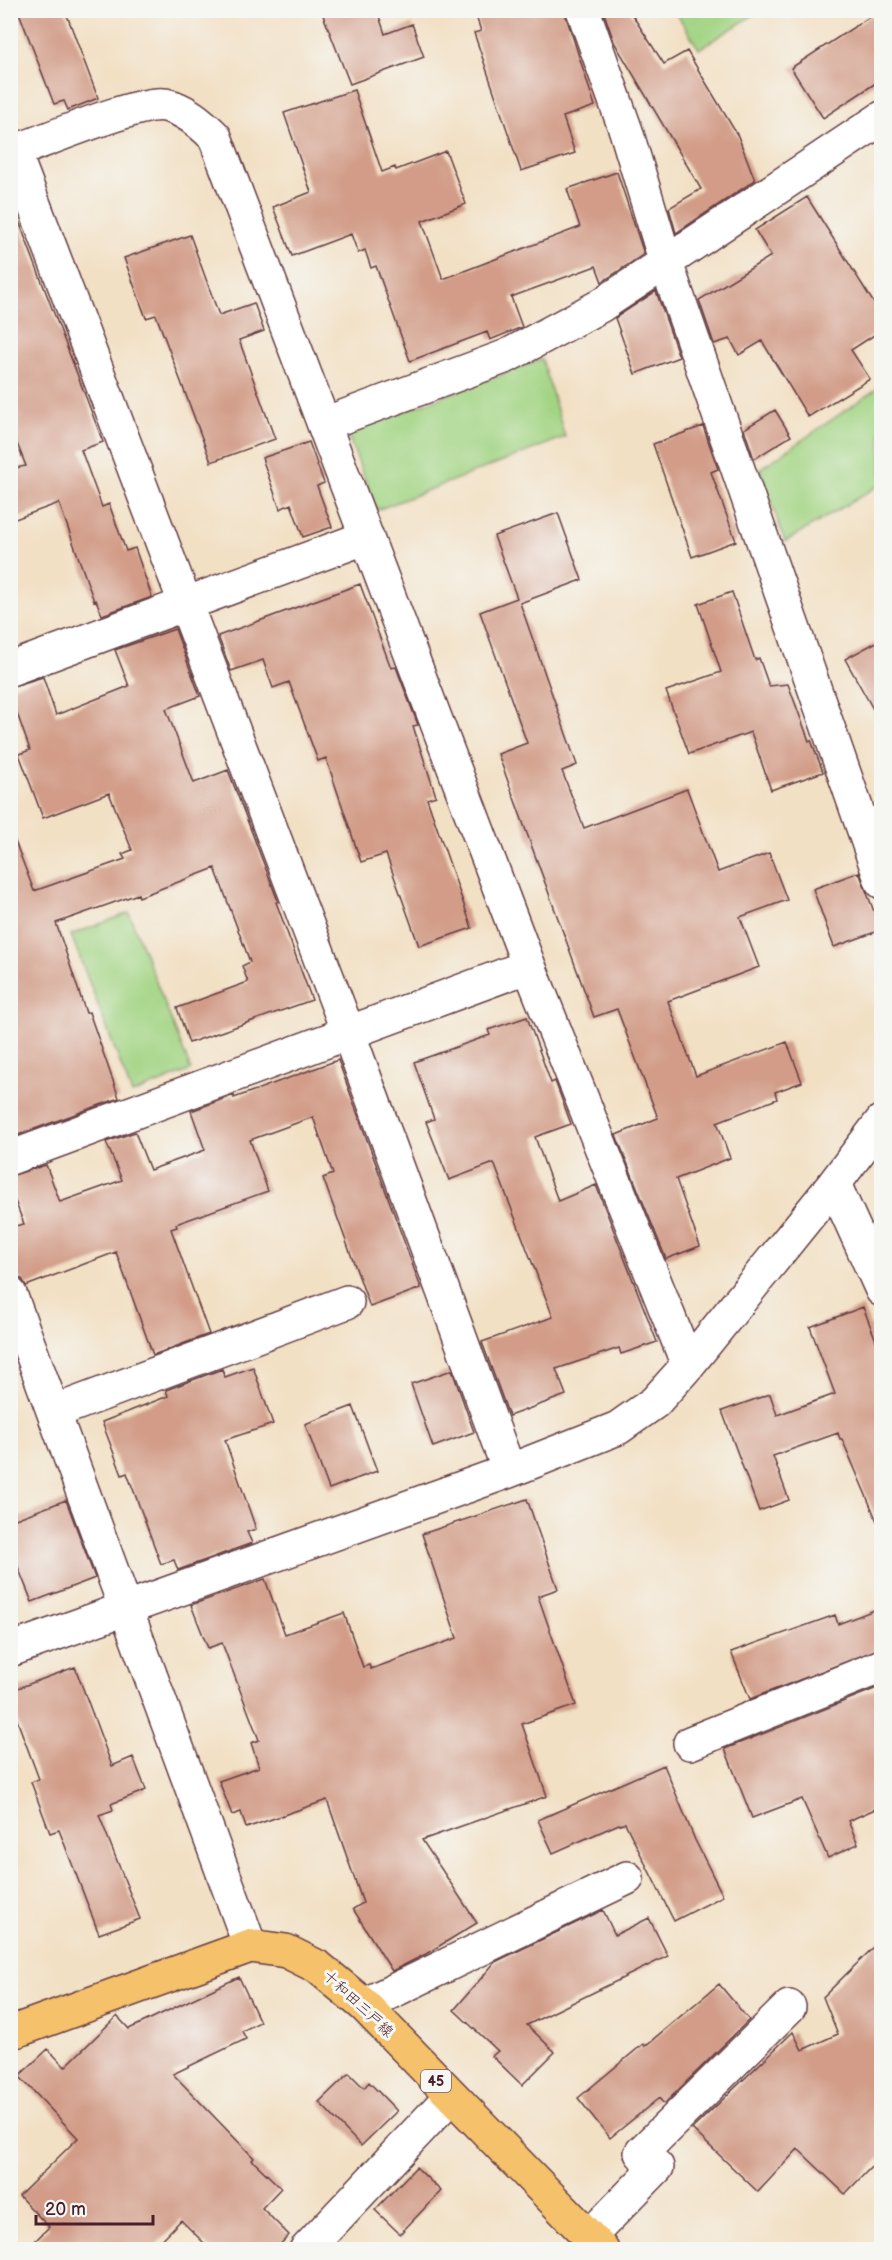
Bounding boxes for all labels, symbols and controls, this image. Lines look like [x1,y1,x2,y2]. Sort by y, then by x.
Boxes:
street label: 十和田三戸線 [319,1966,397,2042]
road number: 45 [421,2070,451,2092]
scale bar [36,2188,153,2226]
text: 20 m [45,2199,86,2220]

